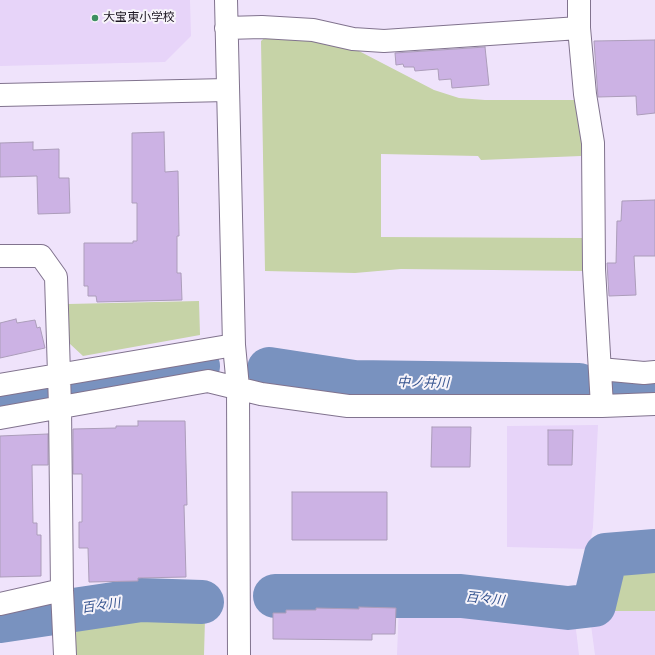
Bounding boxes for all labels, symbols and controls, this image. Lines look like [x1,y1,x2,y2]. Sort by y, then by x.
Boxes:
place label: 大宝東小学校 [103,11,175,25]
marker: 大宝東小学校 [90,13,100,23]
water label: 中ノ井川 [397,375,449,391]
water label: 百々川 [465,589,505,609]
water label: 百々川 [81,596,121,616]

